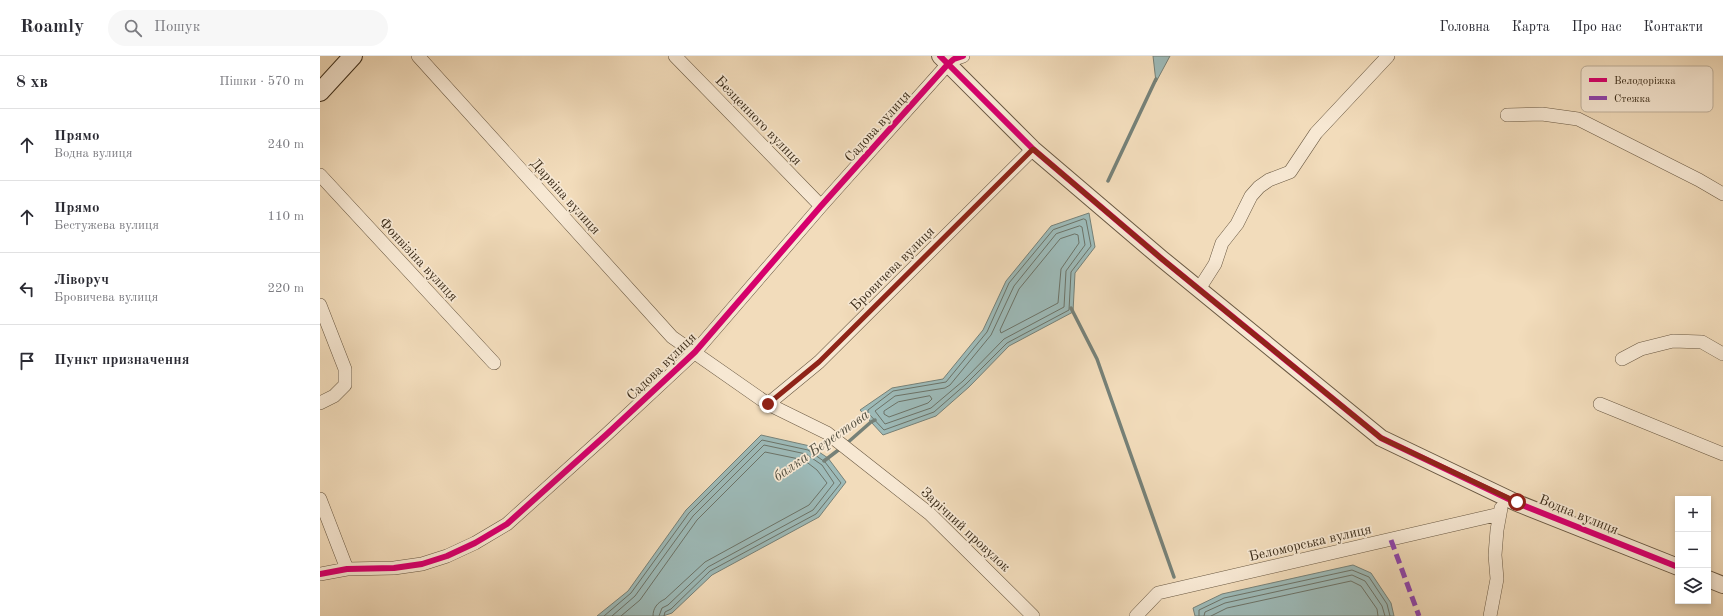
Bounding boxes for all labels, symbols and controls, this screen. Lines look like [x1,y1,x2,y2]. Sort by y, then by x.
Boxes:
search box [108,10,388,46]
icon: search [122,17,144,39]
text: Roamly [20,18,84,37]
text: Пошук [154,20,200,35]
text: Головна [1439,20,1490,34]
text: Карта [1512,20,1550,34]
text: Про нас [1572,20,1622,34]
text: Контакти [1644,20,1703,34]
legend [1581,66,1713,112]
street label: Безценного вулиця [712,73,804,168]
text: 8 хв [16,74,48,91]
text: Пішки · 570 m [219,75,304,88]
text: Велодоріжка [1614,76,1676,87]
street label: Садова вулиця [842,88,913,165]
text: Стежка [1614,94,1651,105]
text: Прямо [54,129,100,144]
icon: ahead [16,134,38,156]
text: 240 m [267,138,304,151]
text: Водна вулиця [54,147,132,160]
street label: Дарвіна вулиця [528,156,603,237]
text: Прямо [54,201,100,216]
icon: ahead [16,206,38,228]
text: 110 m [267,210,304,223]
street label: Фонвізіна вулиця [376,215,460,304]
text: Бестужева вулиця [54,219,159,232]
street label: Бровичева вулиця [848,224,937,313]
text: Ліворуч [54,273,109,288]
icon: left [16,278,38,300]
text: 220 m [267,282,304,295]
text: Бровичева вулиця [54,291,158,304]
street label: Садова вулиця [624,330,699,403]
icon: arrive [16,350,38,372]
text: Пункт призначення [54,353,190,368]
route end [759,395,777,413]
water label: балка Берестова [771,407,872,485]
street label: Зарічний провулок [918,485,1013,575]
route start [1508,493,1526,511]
street label: Водна вулиця [1537,493,1620,537]
map controls [1675,496,1711,604]
button: + [1675,496,1711,532]
street label: Беломорська вулиця [1248,522,1373,564]
button: − [1675,532,1711,568]
button: layers [1675,568,1711,604]

